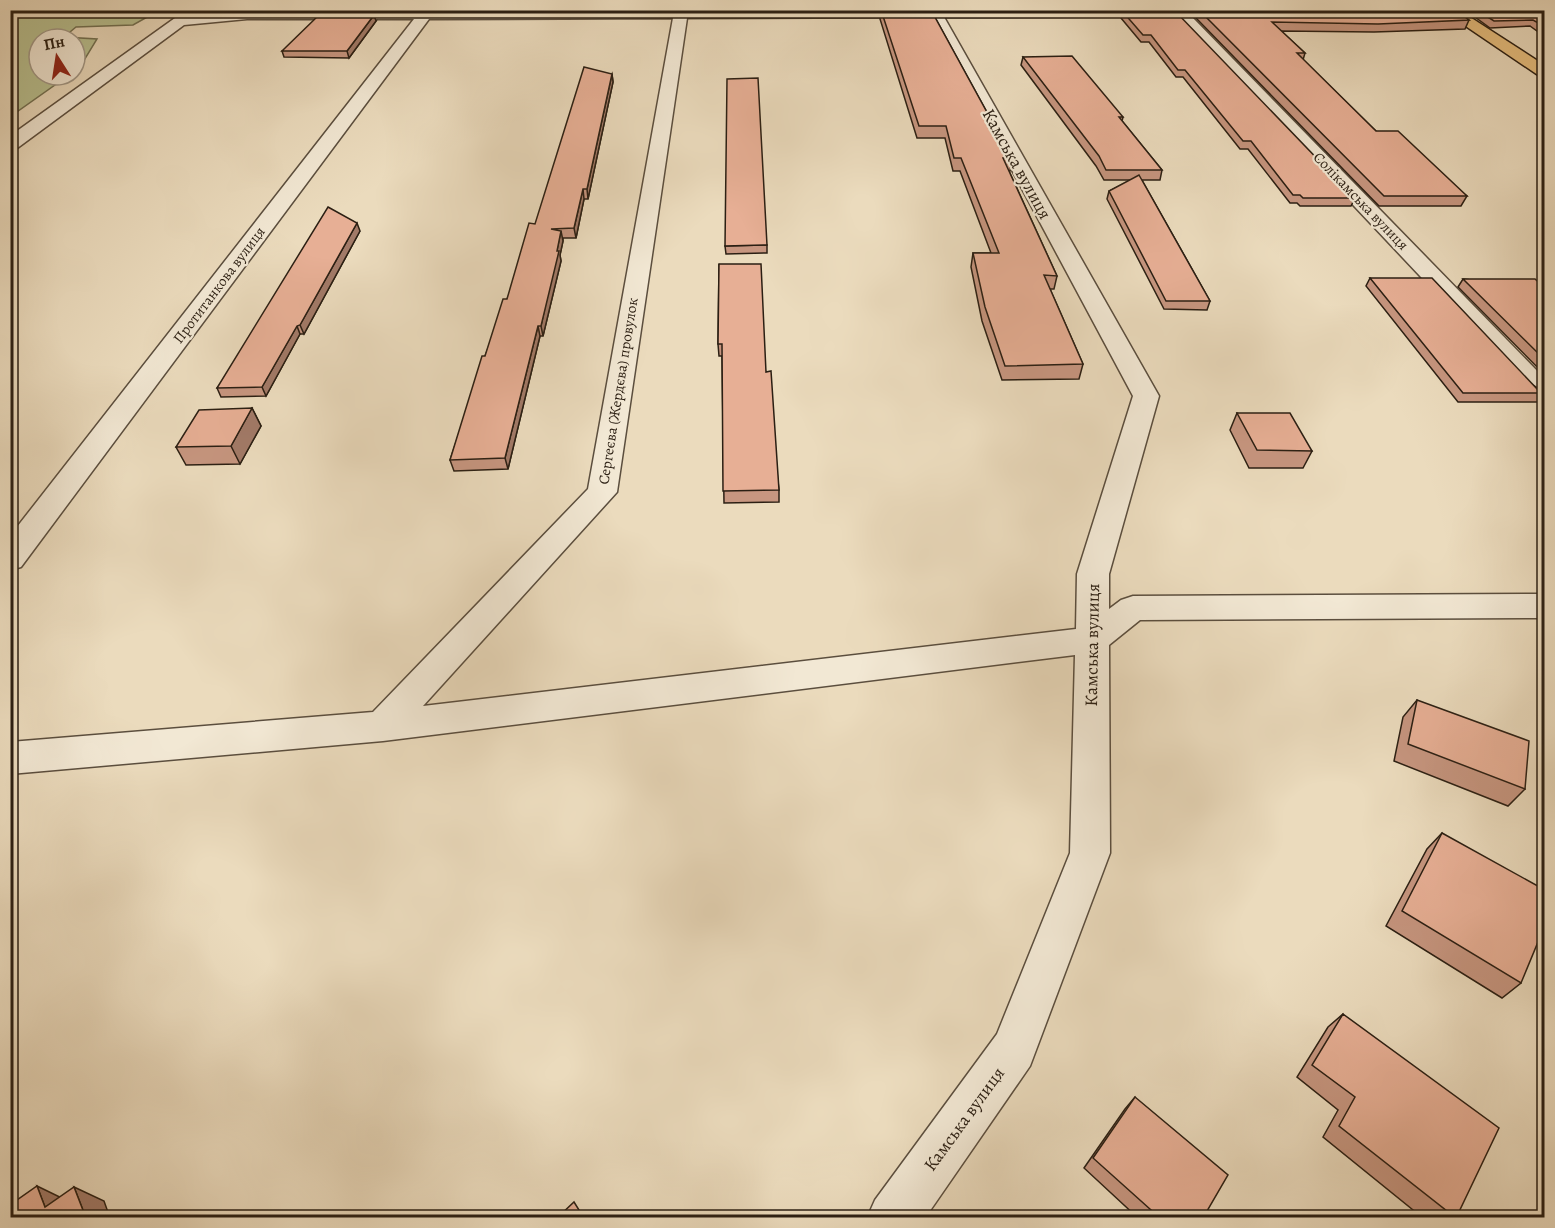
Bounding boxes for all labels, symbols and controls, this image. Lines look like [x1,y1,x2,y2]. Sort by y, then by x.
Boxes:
north arrow [27,27,87,87]
text: Пн [42,30,67,56]
street label: Камська вулиця [977,104,1057,224]
street label: Солікамська вулиця [1309,148,1413,254]
street label: Протитанкова вулиця [168,222,270,348]
street label: Сергеєва (Жердєва) провулок [593,296,643,486]
street label: Камська вулиця [1079,583,1105,707]
street label: Камська вулиця [918,1062,1010,1176]

